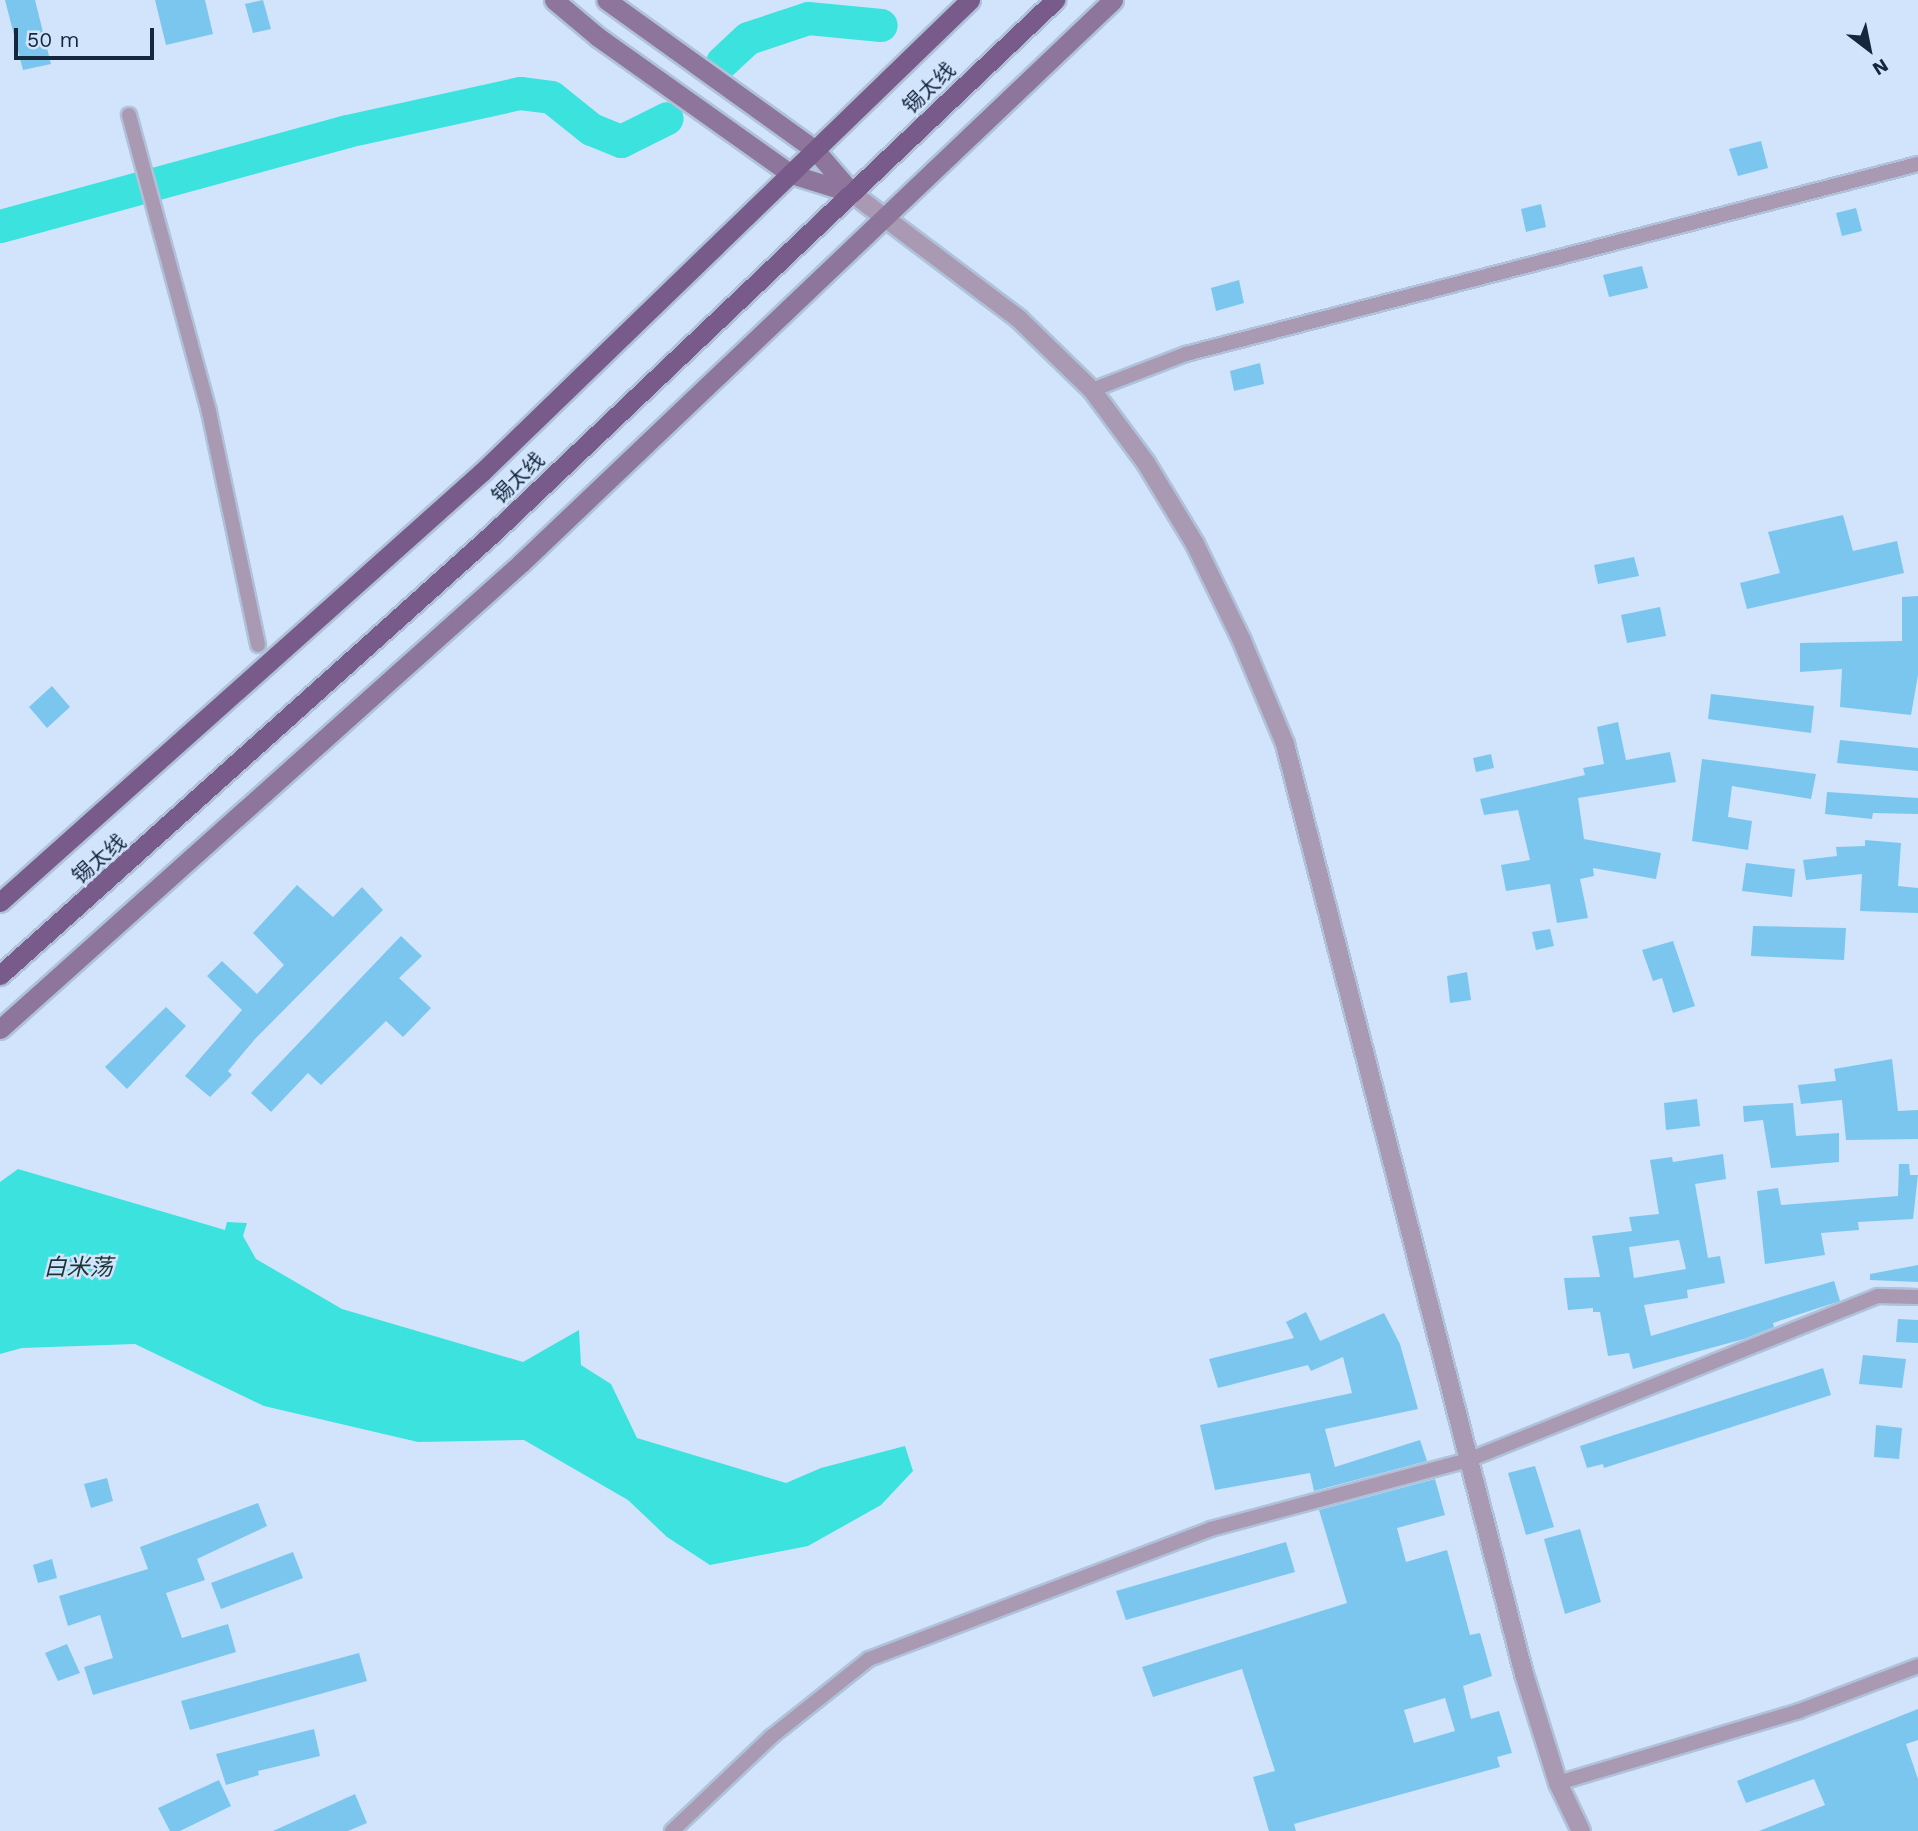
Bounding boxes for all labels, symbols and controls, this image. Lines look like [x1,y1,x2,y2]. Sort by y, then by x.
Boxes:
scale bar [18,14,158,58]
north arrow [1834,14,1904,84]
text: 50 m [27,27,79,52]
text: N [1868,54,1892,81]
street label: 锡太线 [898,57,960,119]
street label: 锡太线 [487,447,549,509]
street label: 锡太线 [67,829,131,889]
water label: 白米荡 [44,1254,112,1282]

